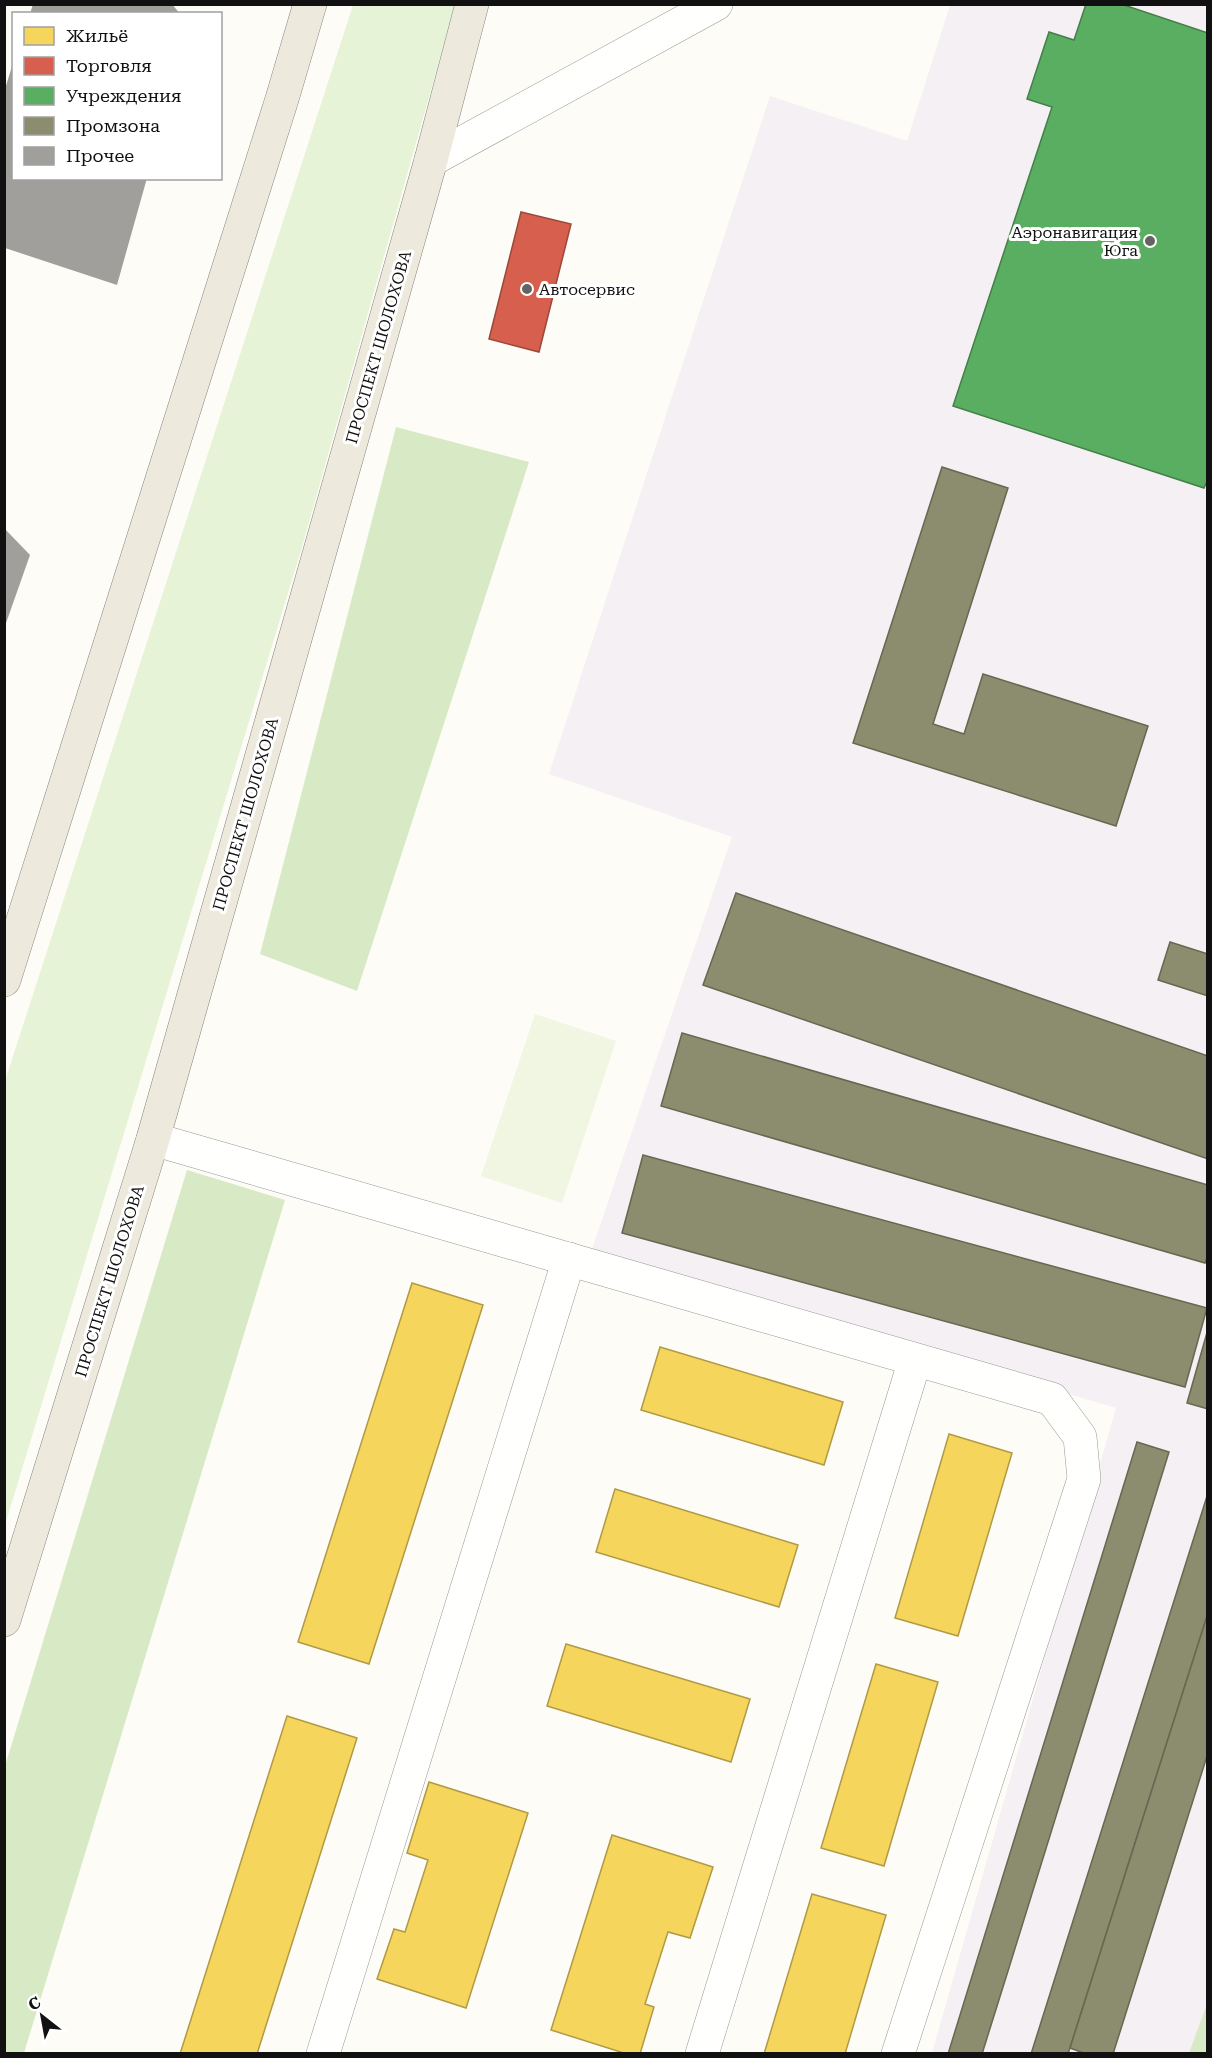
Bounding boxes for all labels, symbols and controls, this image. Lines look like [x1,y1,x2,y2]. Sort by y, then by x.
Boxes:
legend [12,12,222,180]
text: Жильё [66,25,128,46]
text: Торговля [66,55,152,76]
text: Учреждения [66,85,181,106]
text: Промзона [66,115,160,136]
text: Прочее [66,145,134,166]
place label: Аэронавигация Юга [1012,223,1138,260]
marker: Аэронавигация Юга [1143,234,1157,248]
street label: ПРОСПЕКТ ШОЛОХОВА [342,248,415,446]
place label: Автосервис [539,280,635,299]
marker: Автосервис [520,282,534,296]
street label: ПРОСПЕКТ ШОЛОХОВА [209,715,282,913]
street label: ПРОСПЕКТ ШОЛОХОВА [71,1182,148,1379]
north arrow [12,1986,72,2046]
text: С [25,1993,44,2015]

